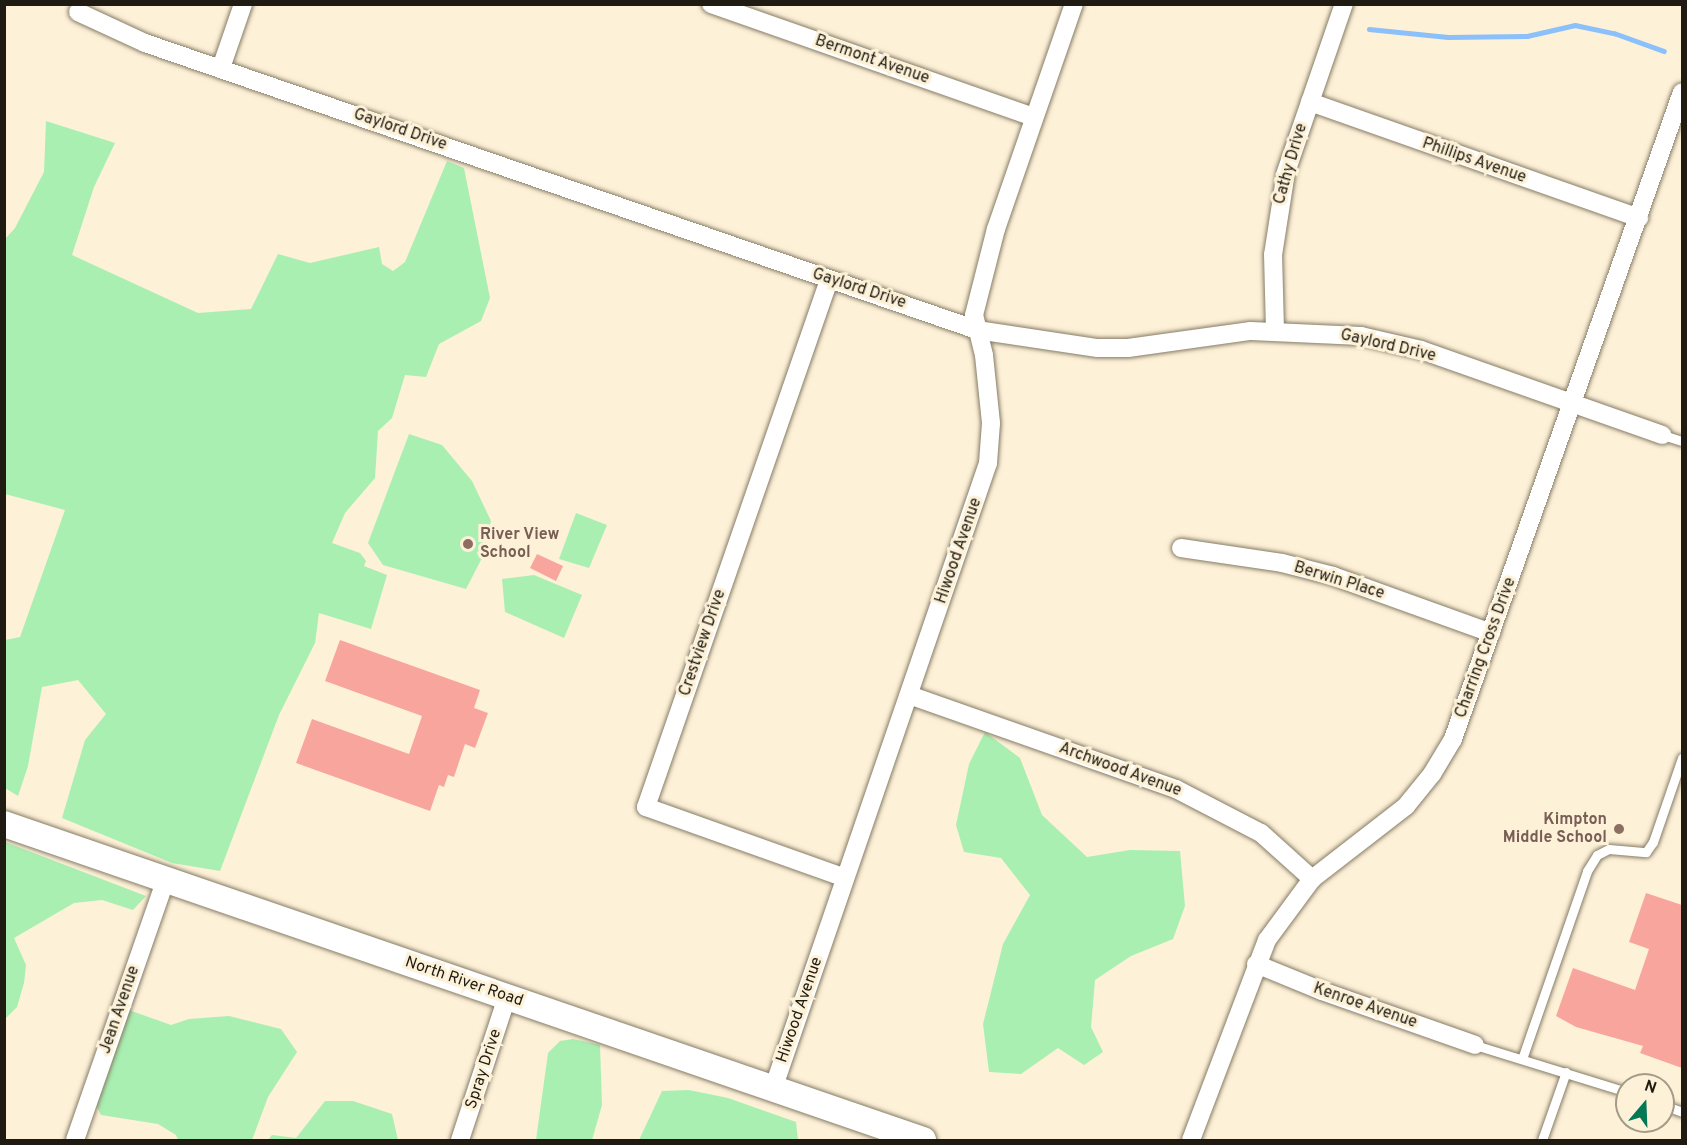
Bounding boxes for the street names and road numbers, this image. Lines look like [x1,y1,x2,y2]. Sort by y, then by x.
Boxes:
street label: Bermont Avenue [812,31,932,89]
street label: Gaylord Drive [351,105,449,155]
street label: Cathy Drive [1270,121,1312,207]
street label: Phillips Avenue [1419,134,1529,188]
street label: Gaylord Drive [810,265,908,313]
street label: Gaylord Drive [1338,326,1438,366]
street label: Hiwood Avenue [932,495,986,607]
street label: Berwin Place [1291,558,1387,604]
street label: Charring Cross Drive [1452,575,1520,721]
street label: Crestview Drive [676,587,730,699]
street label: Archwood Avenue [1056,739,1184,801]
street label: North River Road [402,953,526,1011]
street label: Hiwood Avenue [773,954,827,1066]
street label: Jean Avenue [96,963,144,1057]
street label: Kenroe Avenue [1310,979,1420,1033]
street label: Spray Drive [462,1027,506,1111]

